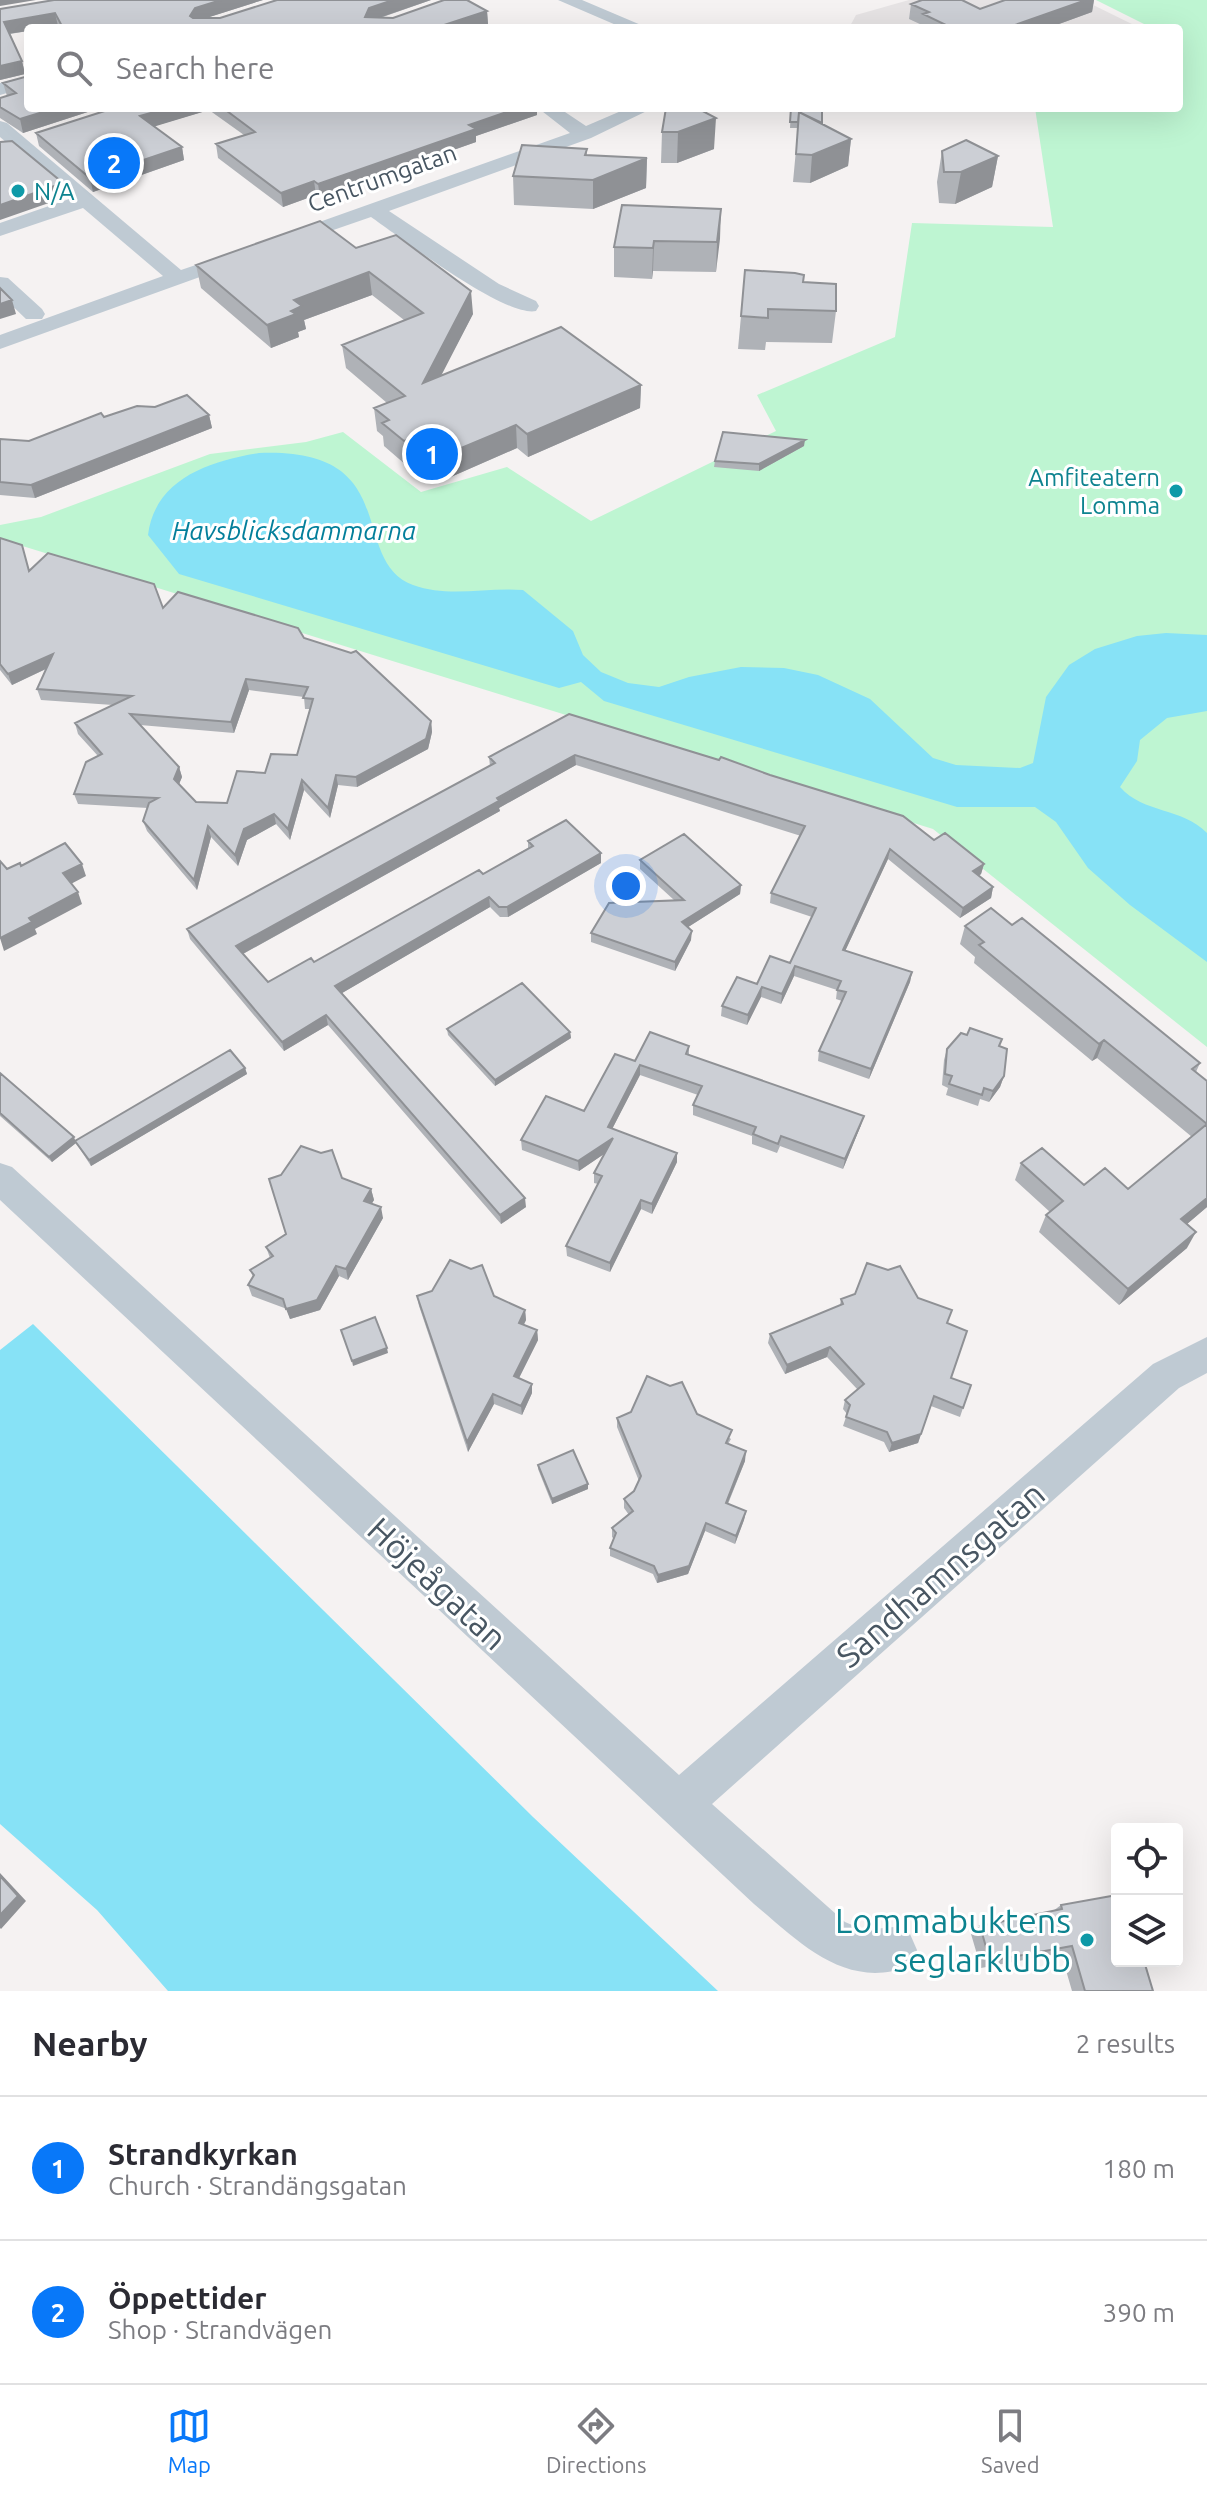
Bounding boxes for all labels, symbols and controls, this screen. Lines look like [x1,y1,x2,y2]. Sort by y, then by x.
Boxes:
search box [24,24,1183,112]
icon: search [52,46,96,90]
text: Search here [116,51,275,85]
pin: 2 [88,133,140,193]
street label: Centrumgatan [304,139,460,217]
place label: N/A [34,178,75,205]
marker: N/A [9,182,27,200]
pin: 1 [406,424,458,484]
place label: Amfiteatern Lomma [1028,464,1160,519]
marker: Amfiteatern Lomma [1167,482,1185,500]
water label: Havsblicksdammarna [172,516,416,545]
your location [606,866,646,906]
street label: Sandhamnsgatan [829,1474,1051,1674]
street label: Höjeågatan [361,1509,515,1657]
map controls [1111,1823,1183,1967]
button: locate [1111,1823,1183,1895]
button: layers [1111,1895,1183,1967]
place label: Lommabuktens seglarklubb [835,1901,1071,1978]
marker: Lommabuktens seglarklubb [1078,1931,1096,1949]
text: Nearby [32,2024,147,2062]
text: 2 results [1076,2029,1175,2058]
text: Strandkyrkan [108,2137,298,2171]
text: 1 [51,2154,65,2183]
text: 180 m [1103,2154,1175,2183]
text: Church · Strandängsgatan [108,2171,407,2200]
text: Öppettider [108,2281,267,2315]
text: 2 [51,2298,65,2327]
text: 390 m [1103,2298,1175,2327]
text: Shop · Strandvägen [108,2315,332,2344]
tab: Map [167,2404,211,2477]
tab: Directions [546,2404,646,2477]
tab: Saved [981,2404,1040,2477]

